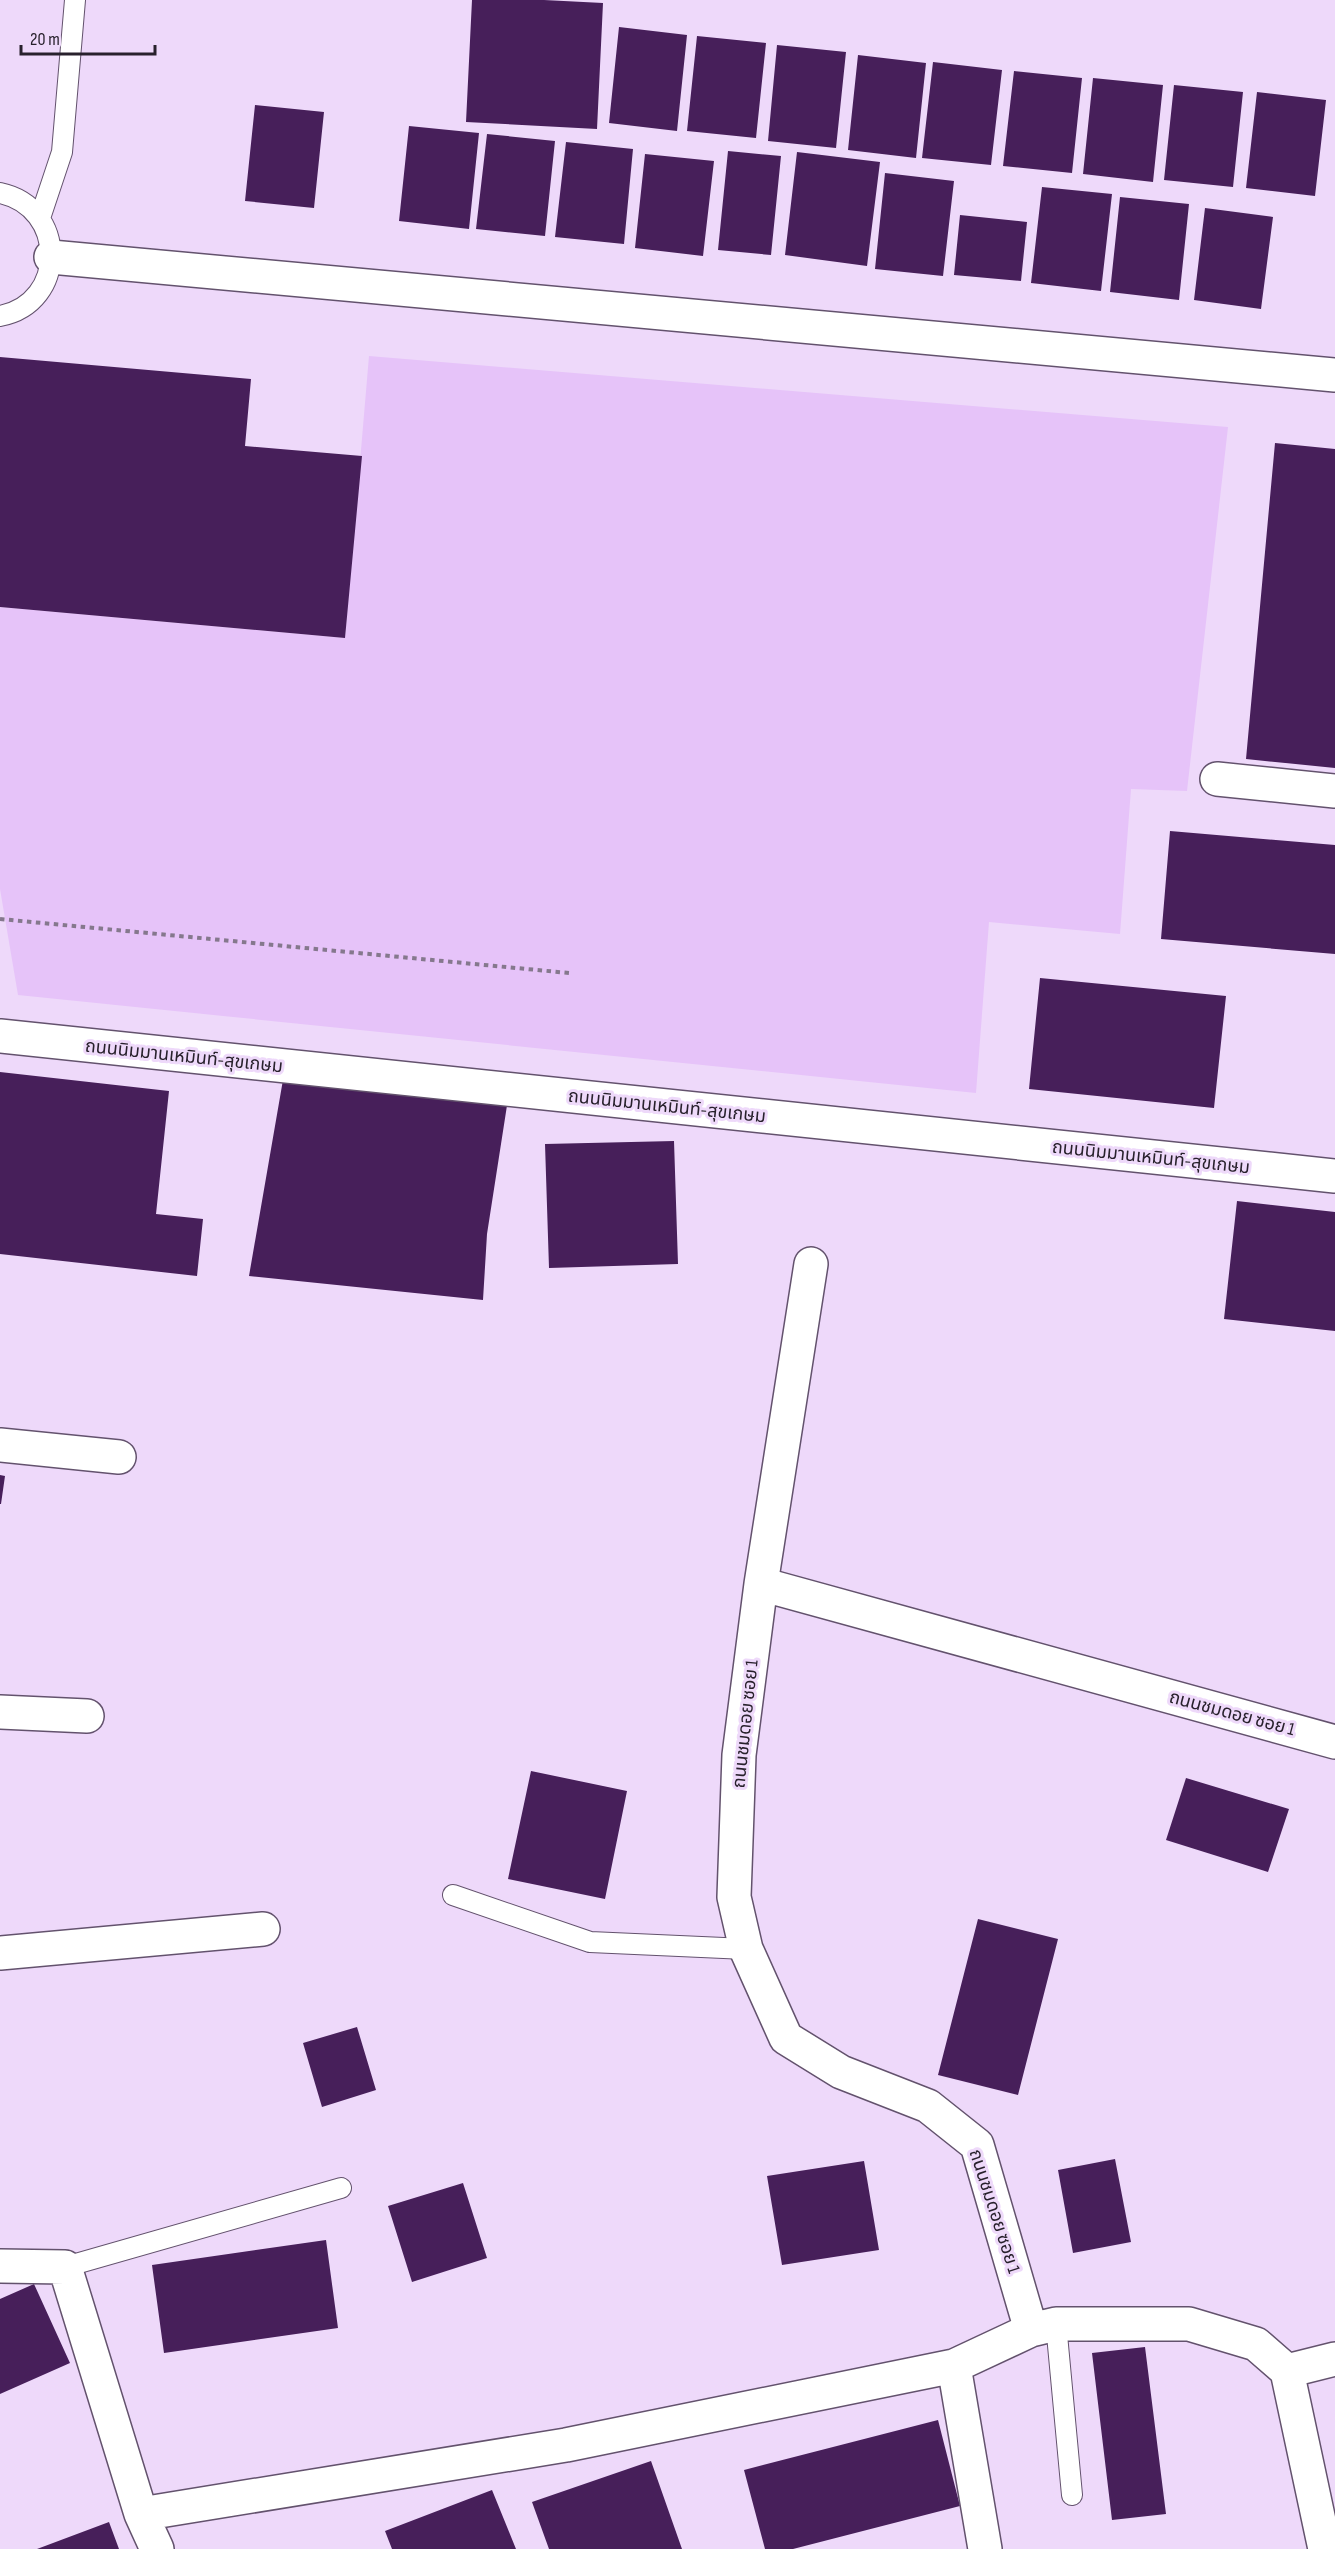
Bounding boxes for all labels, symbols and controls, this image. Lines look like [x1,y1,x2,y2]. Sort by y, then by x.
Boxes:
scale bar [21,18,154,56]
text: 20 m [30,29,60,50]
street label: ถนนนิมมานเหมินท์-สุขเกษม [84,1036,284,1077]
street label: ถนนนิมมานเหมินท์-สุขเกษม [567,1086,767,1127]
street label: ถนนนิมมานเหมินท์-สุขเกษม [1051,1137,1251,1178]
street label: ถนนชมดอย ซอย 1 [728,1658,763,1789]
street label: ถนนชมดอย ซอย 1 [1167,1687,1298,1741]
street label: ถนนชมดอย ซอย 1 [965,2147,1025,2276]

